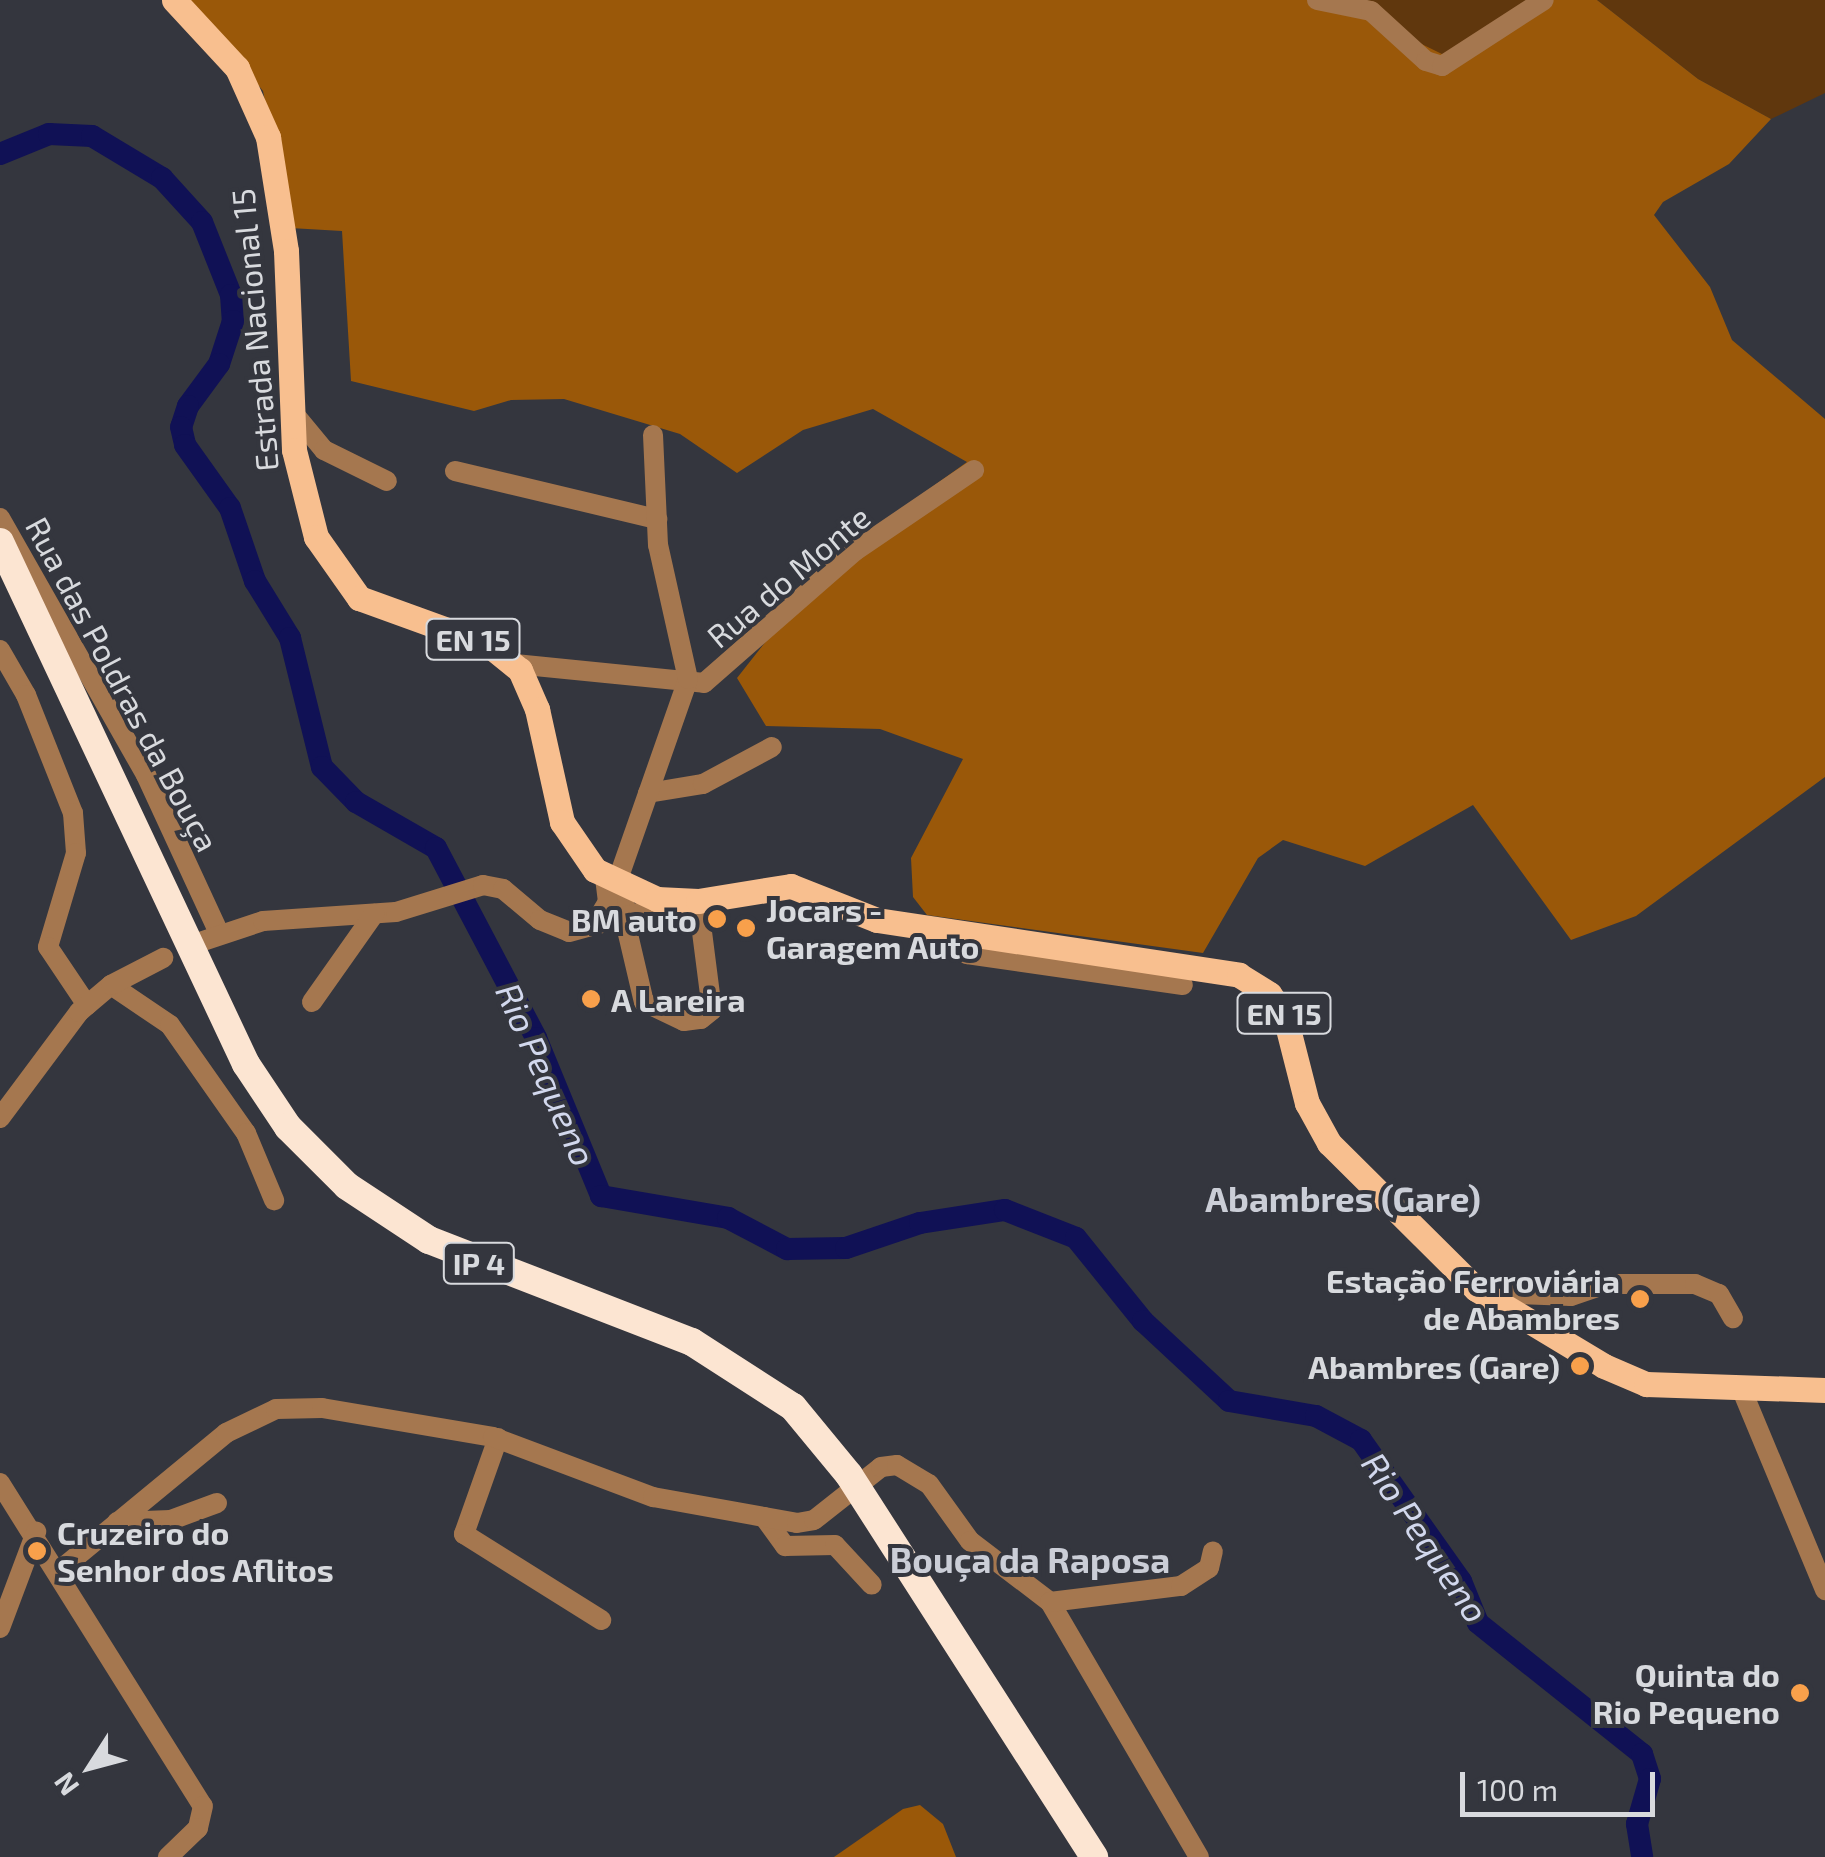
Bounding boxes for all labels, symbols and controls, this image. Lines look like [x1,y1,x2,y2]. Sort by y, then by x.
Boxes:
street label: Estrada Nacional 15 [222,187,286,473]
street label: Rua do Monte [699,497,877,655]
street label: Rua das Poldras da Bouça [18,510,228,858]
road number: EN 15 [426,614,520,664]
place label: Jocars - Garagem Auto [766,891,980,966]
place label: BM auto [571,900,697,938]
marker: BM auto [706,908,728,930]
marker: Jocars - Garagem Auto [735,917,757,939]
water label: Rio Pequeno [488,976,606,1172]
place label: A Lareira [611,980,746,1018]
marker: A Lareira [580,988,602,1010]
road number: EN 15 [1236,988,1332,1038]
district label: Abambres (Gare) [1205,1177,1481,1219]
road number: IP 4 [442,1238,516,1288]
place label: Estação Ferroviária de Abambres [1326,1262,1620,1337]
marker: Estação Ferroviária de Abambres [1629,1288,1651,1310]
place label: Abambres (Gare) [1308,1347,1560,1385]
marker: Abambres (Gare) [1569,1355,1591,1377]
water label: Rio Pequeno [1354,1444,1498,1630]
place label: Cruzeiro do Senhor dos Aflitos [57,1514,335,1589]
district label: Bouça da Raposa [890,1538,1170,1580]
marker: Cruzeiro do Senhor dos Aflitos [26,1540,48,1562]
place label: Quinta do Rio Pequeno [1593,1656,1780,1731]
marker: Quinta do Rio Pequeno [1789,1682,1811,1704]
north arrow [40,1717,140,1817]
scale bar [1465,1752,1660,1814]
text: N [46,1766,85,1803]
text: 100 m [1477,1771,1558,1807]

